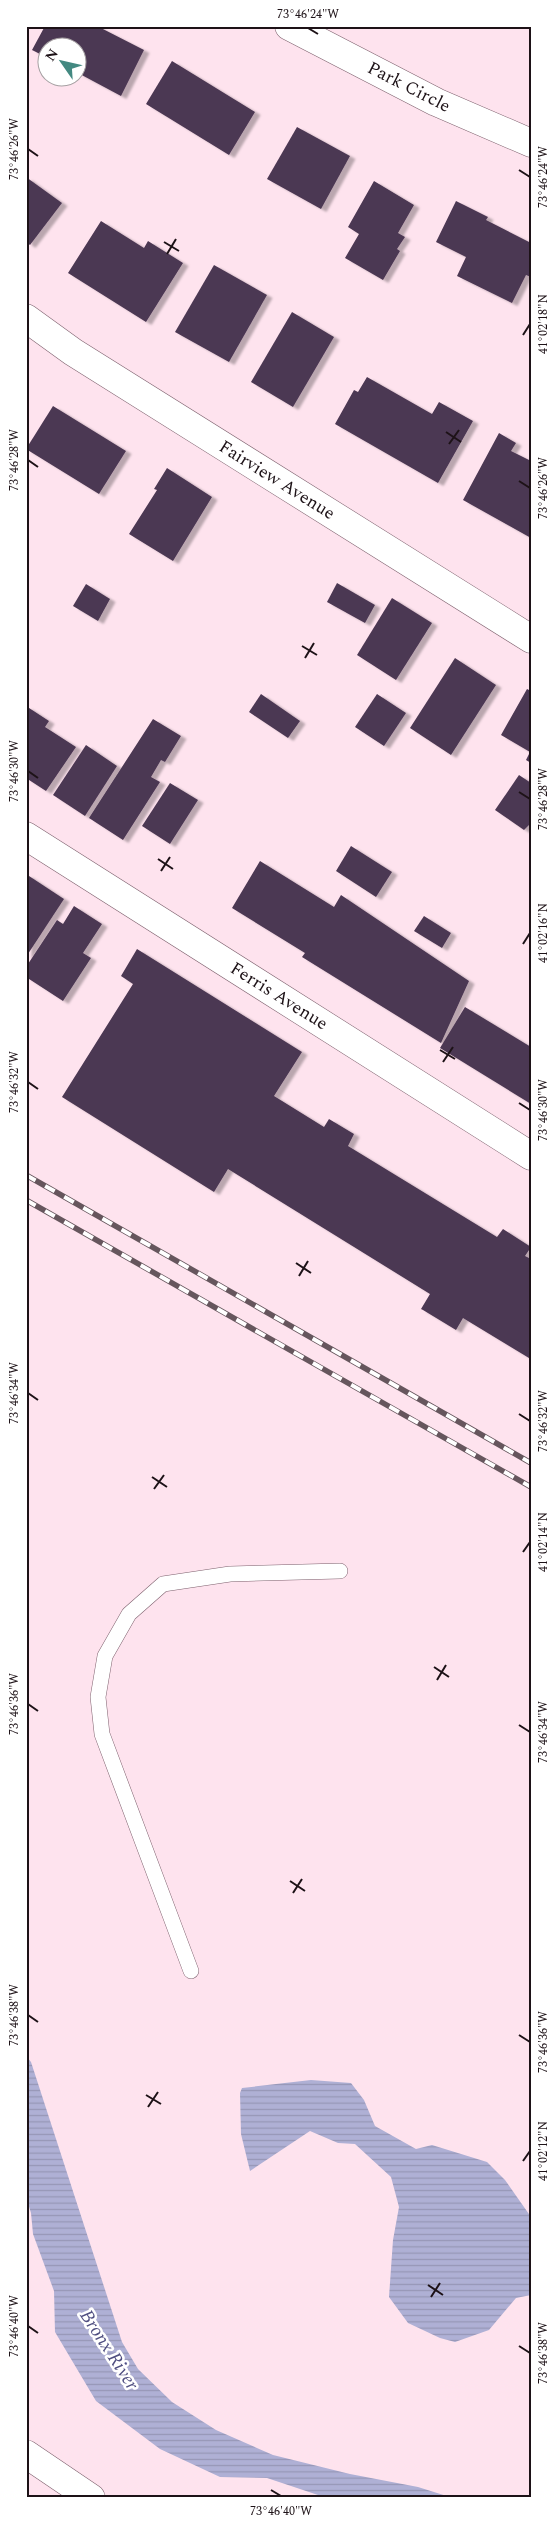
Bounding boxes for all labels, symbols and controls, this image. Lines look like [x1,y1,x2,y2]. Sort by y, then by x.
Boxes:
text: 73°46'24"W [277,5,339,24]
north arrow [38,38,88,88]
text: N [40,44,64,66]
street label: Park Circle [363,55,455,119]
text: 73°46'26"W [5,118,24,180]
text: 73°46'24"W [534,146,553,208]
text: 41°02'18"N [534,294,553,354]
text: 73°46'28"W [5,429,24,491]
street label: Fairview Avenue [214,433,340,527]
text: 73°46'26"W [534,457,553,519]
text: 73°46'30"W [5,740,24,802]
text: 73°46'28"W [534,768,553,830]
text: 41°02'16"N [534,903,553,963]
street label: Ferris Avenue [225,955,333,1037]
text: 73°46'32"W [5,1051,24,1113]
text: 73°46'30"W [534,1079,553,1141]
text: 73°46'34"W [5,1362,24,1424]
text: 73°46'32"W [534,1390,553,1452]
text: 41°02'14"N [534,1512,553,1572]
text: 73°46'36"W [5,1673,24,1735]
text: 73°46'34"W [534,1701,553,1763]
text: 73°46'38"W [5,1984,24,2046]
text: 73°46'36"W [534,2011,553,2073]
text: 41°02'12"N [534,2121,553,2181]
text: 73°46'40"W [5,2295,24,2357]
water label: Bronx River [72,2304,146,2396]
text: 73°46'38"W [534,2322,553,2384]
text: 73°46'40"W [250,2502,312,2521]

